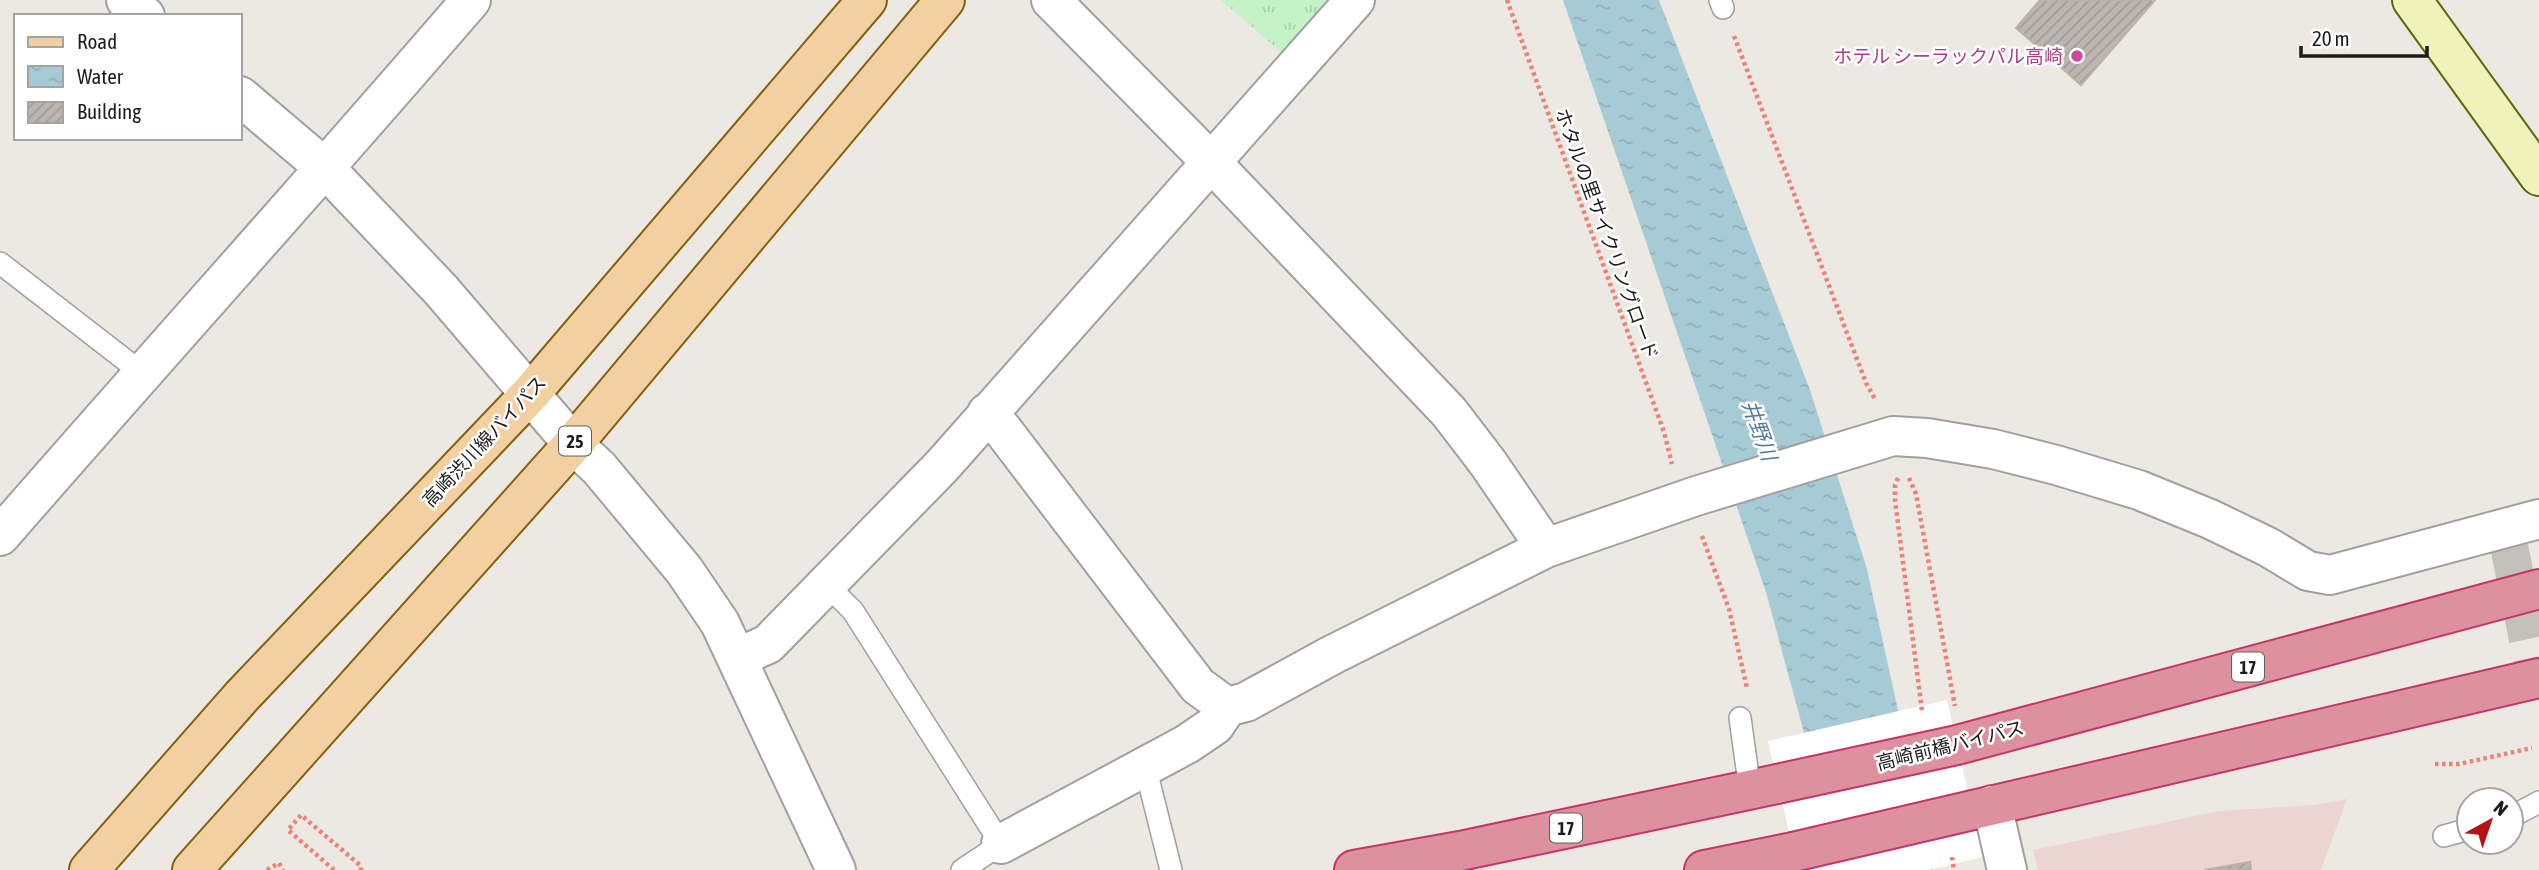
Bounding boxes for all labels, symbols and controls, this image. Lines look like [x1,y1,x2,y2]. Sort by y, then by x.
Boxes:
legend [14,14,242,140]
scale bar [2301,14,2427,58]
text: 20 m [2312,26,2350,50]
text: Road [77,29,117,53]
place label: ホテル シーラックパル高崎 [1833,45,2063,67]
marker: ホテル シーラックパル高崎 [2069,48,2085,64]
text: Water [77,64,124,88]
text: Building [77,99,141,123]
street label: ホタルの里サイクリングロード [1551,105,1663,363]
street label: 高崎渋川線バイパス [418,371,550,511]
water label: 井野川 [1738,396,1783,466]
road number: 25 [559,426,591,456]
road number: 17 [2232,652,2264,682]
street label: 高崎前橋バイパス [1874,716,2026,774]
north arrow [2455,786,2525,856]
text: N [2490,796,2512,820]
road number: 17 [1550,814,1582,842]

